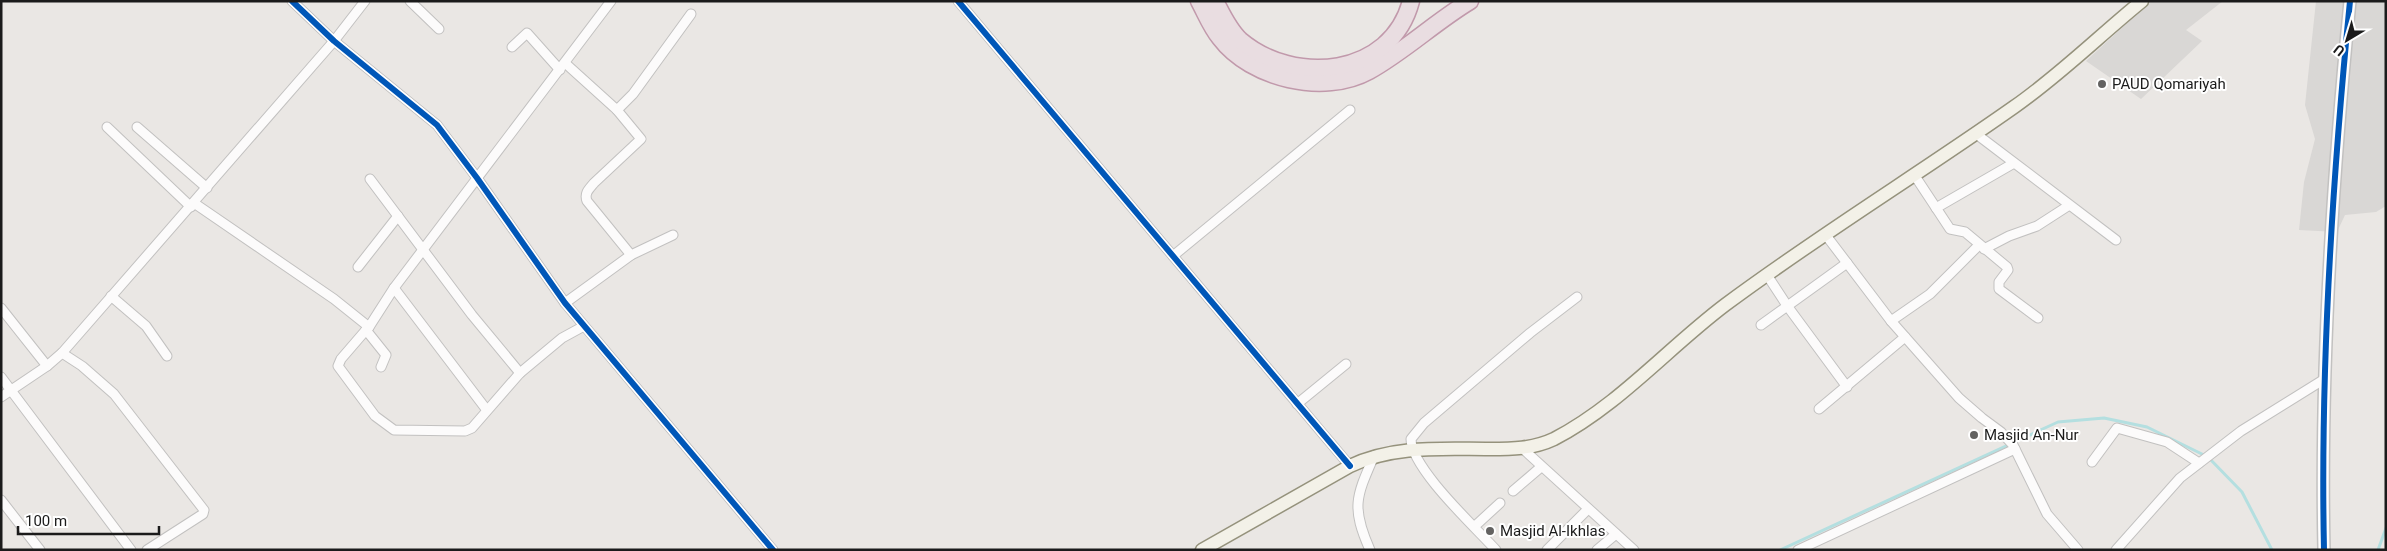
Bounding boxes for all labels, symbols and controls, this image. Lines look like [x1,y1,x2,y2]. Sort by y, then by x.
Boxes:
north arrow [2322,15,2372,65]
text: U [2330,41,2348,59]
place label: PAUD Qomariyah [2112,75,2226,93]
marker: PAUD Qomariyah [2096,78,2108,90]
place label: Masjid An-Nur [1984,426,2079,444]
marker: Masjid An-Nur [1968,429,1980,441]
scale bar [18,504,159,536]
text: 100 m [25,512,67,530]
place label: Masjid Al-Ikhlas [1500,522,1605,540]
marker: Masjid Al-Ikhlas [1484,525,1496,537]

